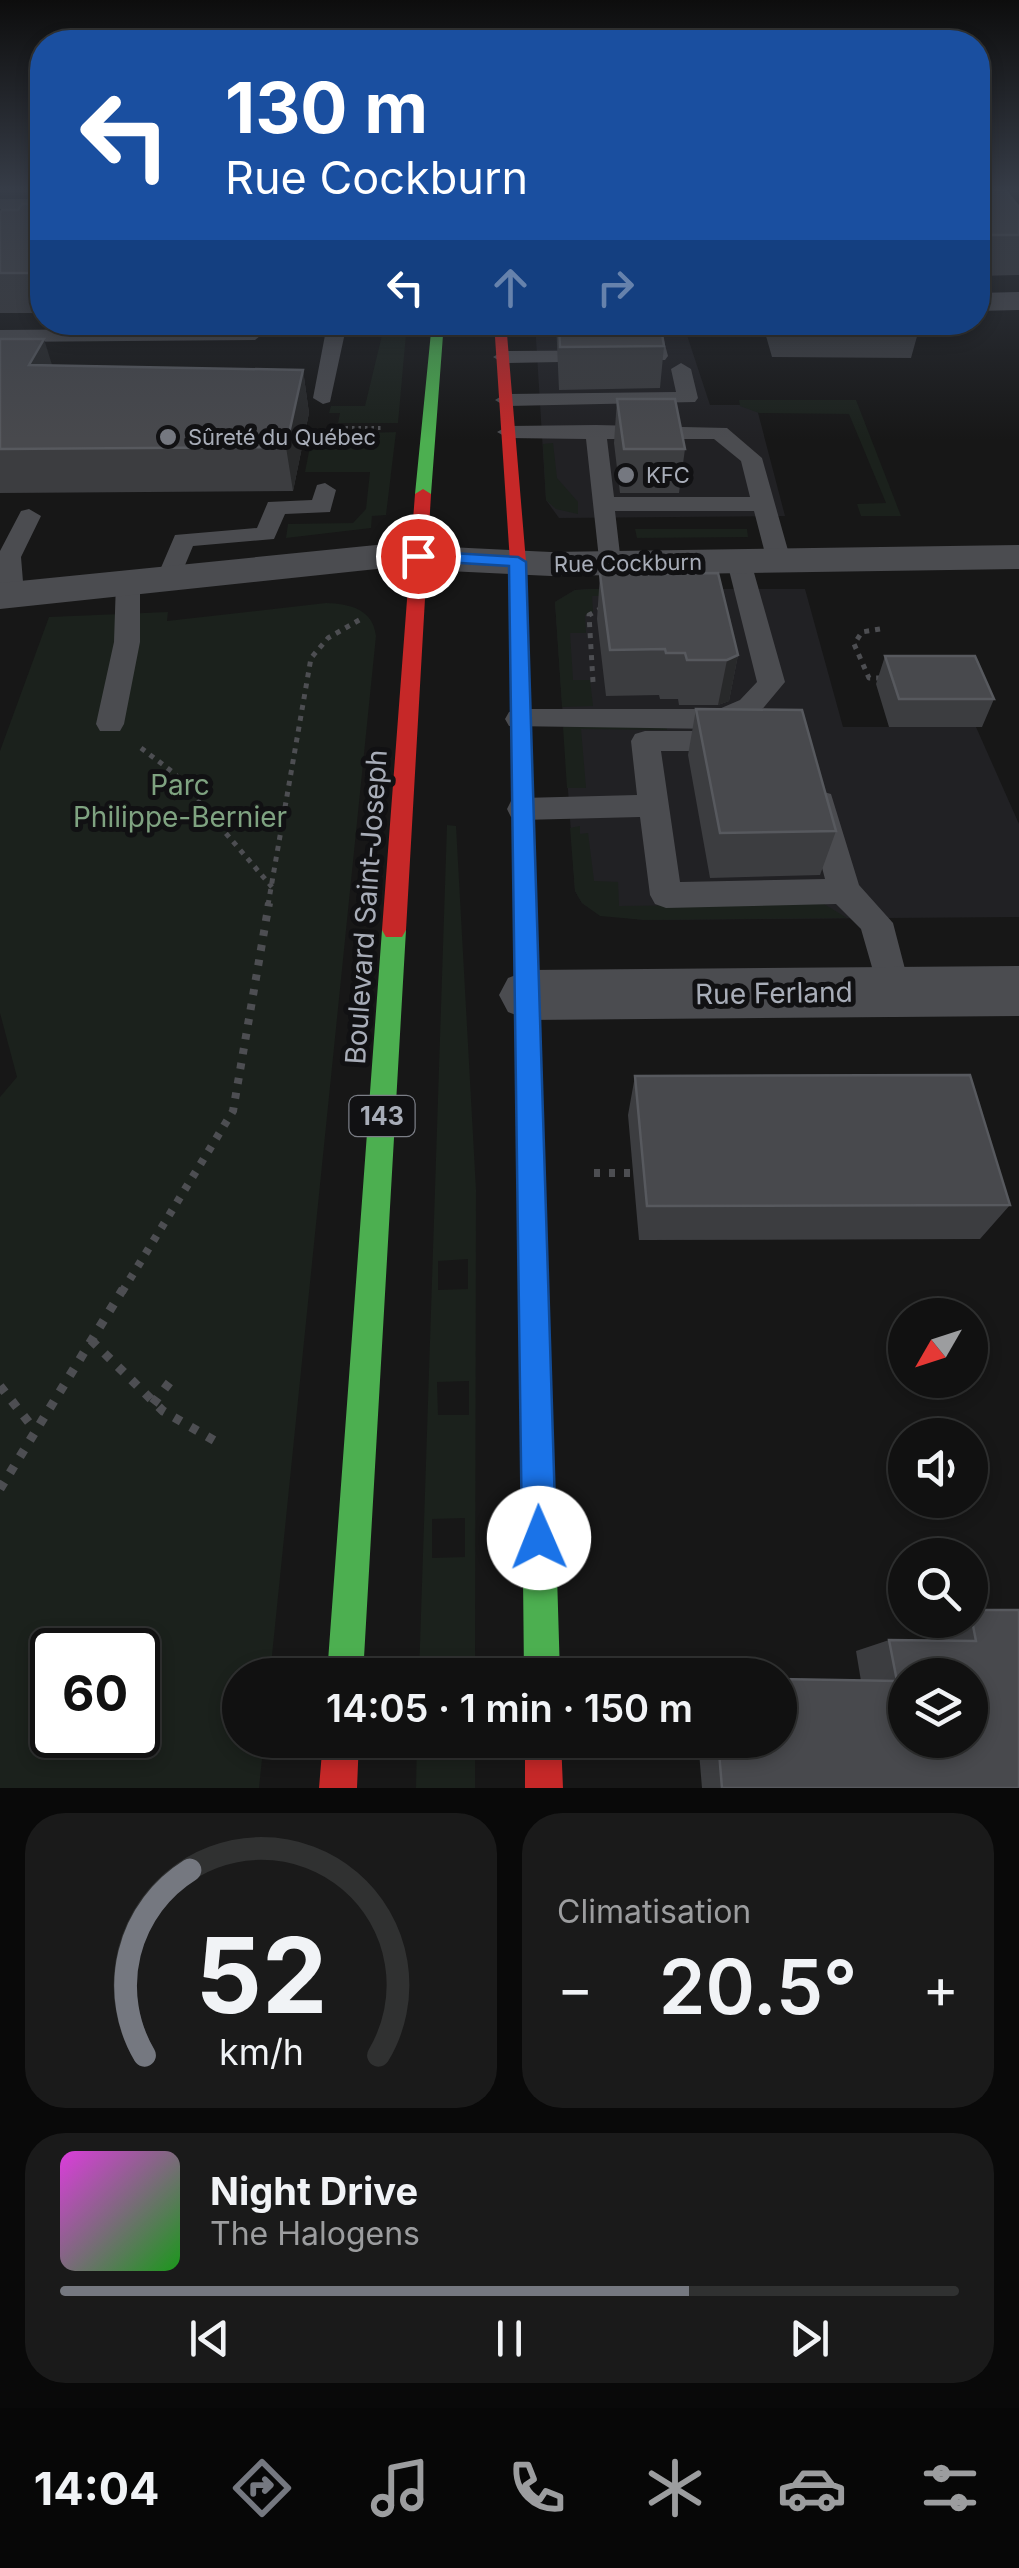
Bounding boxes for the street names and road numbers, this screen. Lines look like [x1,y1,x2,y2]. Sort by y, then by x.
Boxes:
street label: Rue Cockburn [554,549,702,577]
street label: Boulevard Saint-Joseph [338,748,394,1066]
street label: Rue Ferland [695,975,853,1011]
road number: 143 [350,1096,414,1136]

